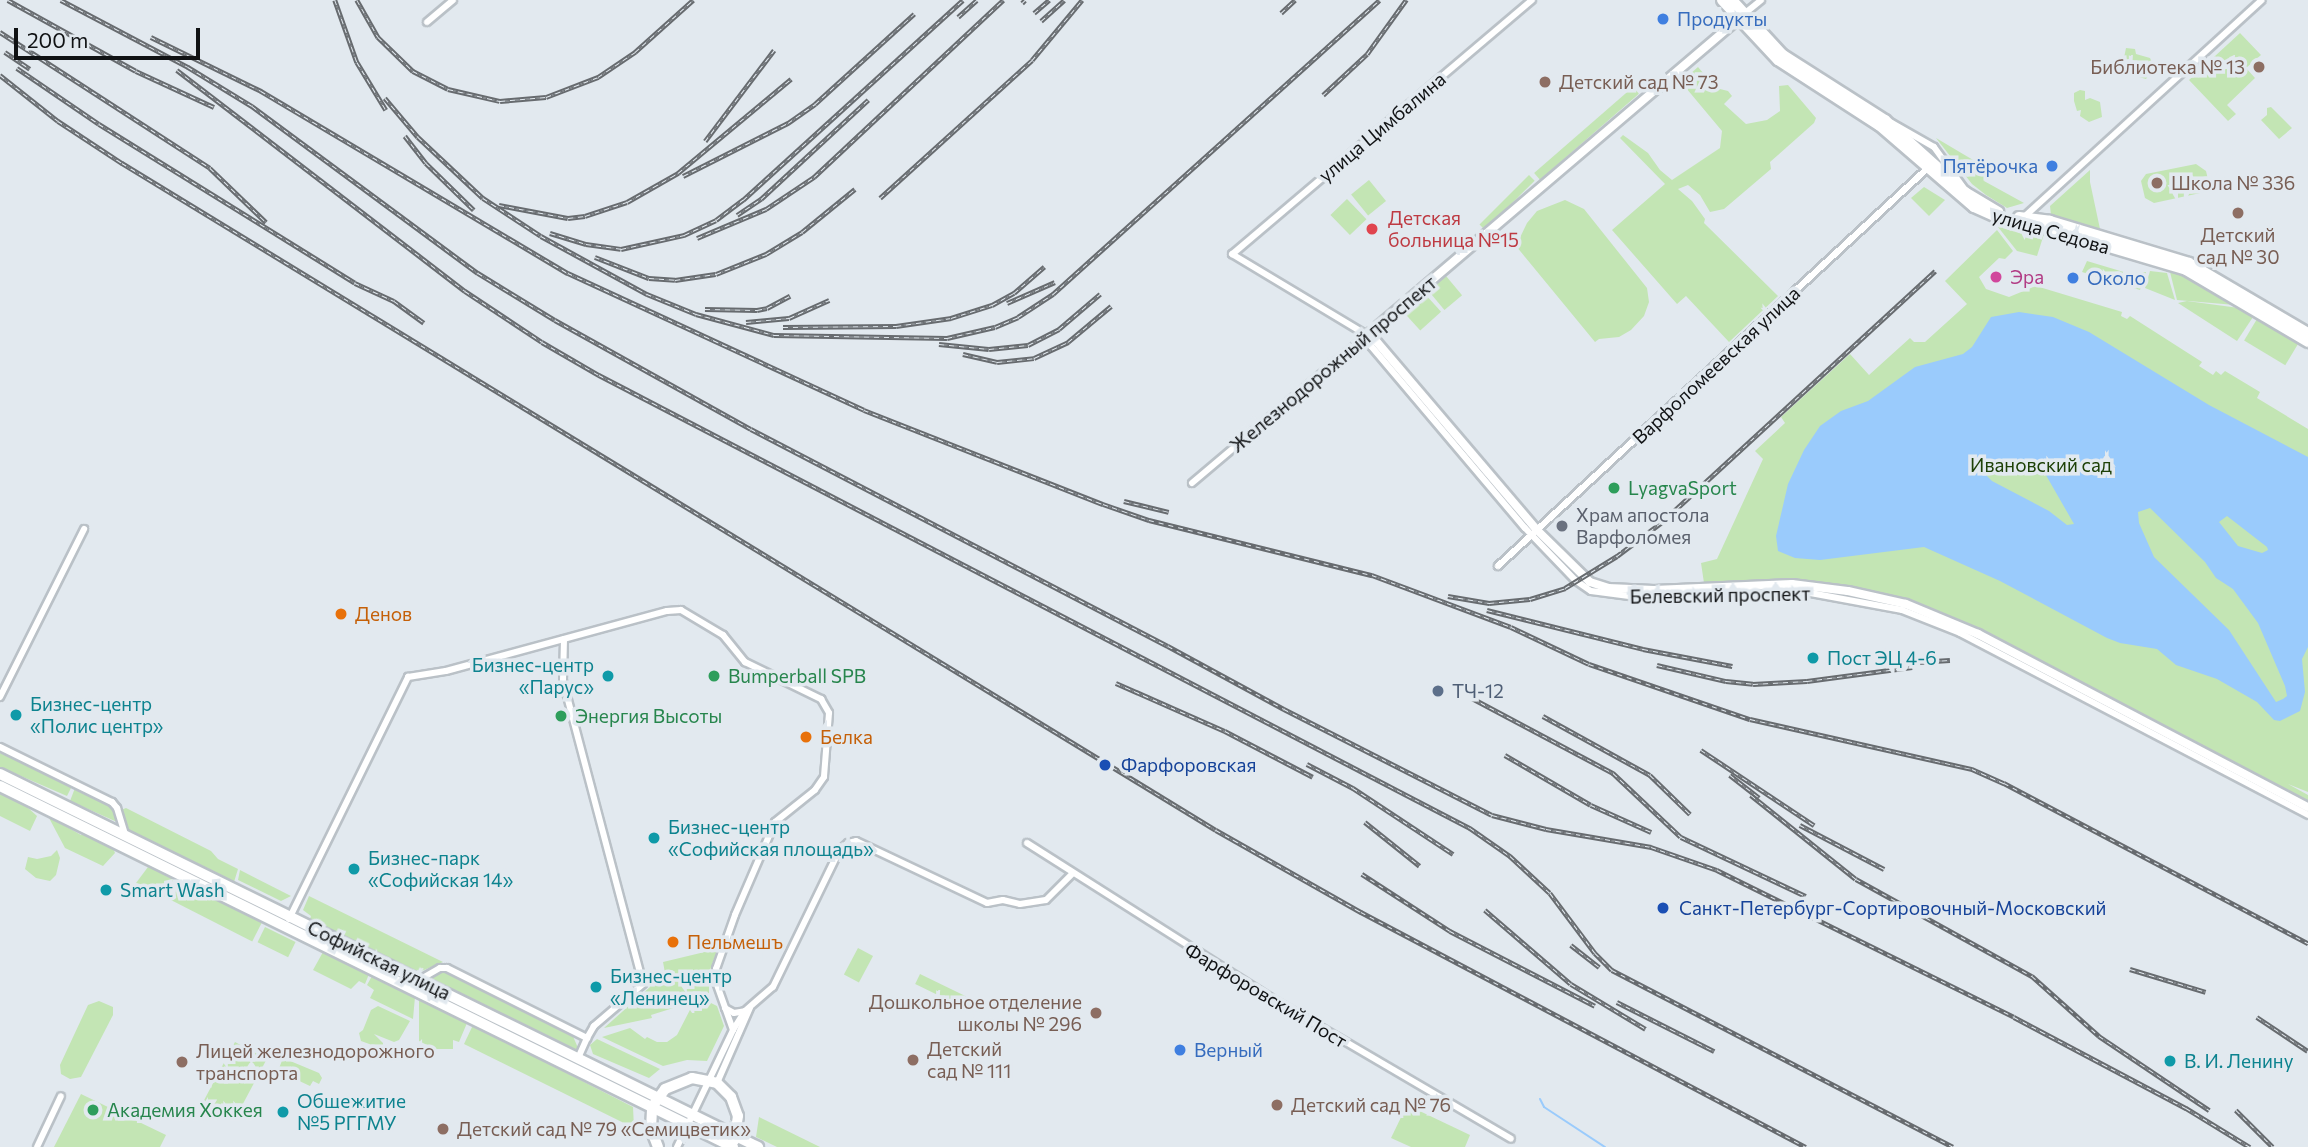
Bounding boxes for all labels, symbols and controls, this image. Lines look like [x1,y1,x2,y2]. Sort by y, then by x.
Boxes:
place label: Продукты [1677,8,1767,30]
marker: Продукты [1655,11,1671,27]
scale bar [18,14,203,58]
text: 200 m [27,27,88,52]
place label: Библиотека № 13 [2090,56,2245,78]
marker: Библиотека № 13 [2251,59,2267,75]
street label: улица Цимбалина [1314,67,1450,187]
place label: Детский сад № 73 [1559,71,1718,93]
marker: Детский сад № 73 [1537,74,1553,90]
place label: Пятёрочка [1942,155,2038,177]
marker: Пятёрочка [2044,158,2060,174]
place label: Школа № 336 [2171,172,2295,194]
marker: Школа № 336 [2149,175,2165,191]
street label: улица Седова [1990,203,2112,259]
marker: Детский сад № 30 [2230,205,2246,221]
place label: Детская больница №15 [1388,207,1519,251]
marker: Детская больница №15 [1362,219,1382,239]
place label: Детский сад № 30 [2196,224,2280,268]
place label: Эра [2010,266,2044,288]
place label: Около [2087,267,2146,289]
marker: Эра [1988,269,2004,285]
marker: Около [2065,270,2081,286]
street label: Железнодорожный проспект [1225,271,1441,457]
street label: Варфоломеевская улица [1628,282,1804,448]
park label: Ивановский сад [1970,454,2112,476]
place label: LyagvaSport [1628,477,1737,499]
marker: LyagvaSport [1606,480,1622,496]
place label: Храм апостола Варфоломея [1576,504,1709,548]
marker: Храм апостола Варфоломея [1554,518,1570,534]
street label: Белевский проспект [1629,582,1811,608]
place label: Денов [355,603,412,625]
marker: Денов [333,606,349,622]
place label: Пост ЭЦ 4-6 [1827,647,1937,669]
marker: Пост ЭЦ 4-6 [1805,650,1821,666]
place label: Бизнес-центр «Парус» [472,654,594,698]
place label: Bumperball SPB [728,665,866,687]
marker: Бизнес-центр «Парус» [600,668,616,684]
marker: Bumperball SPB [706,668,722,684]
place label: ТЧ-12 [1452,680,1504,702]
marker: ТЧ-12 [1430,683,1446,699]
place label: Бизнес-центр «Полис центр» [30,693,163,737]
place label: Энергия Высоты [575,705,722,727]
marker: Бизнес-центр «Полис центр» [8,707,24,723]
marker: Энергия Высоты [553,708,569,724]
place label: Белка [820,726,873,748]
marker: Белка [798,729,814,745]
place label: Фарфоровская [1121,754,1256,776]
marker: Фарфоровская [1095,755,1115,775]
place label: Бизнес-центр «Софийская площадь» [668,816,874,860]
marker: Бизнес-центр «Софийская площадь» [646,830,662,846]
place label: Бизнес-парк «Софийская 14» [368,847,513,891]
marker: Бизнес-парк «Софийская 14» [346,861,362,877]
place label: Smart Wash [120,879,225,901]
marker: Smart Wash [98,882,114,898]
place label: Санкт-Петербург-Сортировочный-Московский [1679,897,2106,919]
marker: Санкт-Петербург-Сортировочный-Московский [1653,898,1673,918]
street label: Софийская улица [304,916,454,1004]
place label: Пельмешъ [687,931,783,953]
marker: Пельмешъ [665,934,681,950]
street label: Фарфоровский Пост [1181,938,1351,1052]
place label: Бизнес-центр «Ленинец» [610,965,732,1009]
marker: Бизнес-центр «Ленинец» [588,979,604,995]
place label: Дошкольное отделение школы № 296 [869,991,1082,1035]
marker: Дошкольное отделение школы № 296 [1088,1005,1104,1021]
place label: Детский сад № 111 [927,1038,1011,1082]
place label: Верный [1194,1039,1263,1061]
place label: Лицей железнодорожного транспорта [196,1040,435,1084]
marker: Верный [1172,1042,1188,1058]
place label: В. И. Ленину [2184,1050,2294,1072]
marker: Детский сад № 111 [905,1052,921,1068]
marker: В. И. Ленину [2162,1053,2178,1069]
marker: Лицей железнодорожного транспорта [174,1054,190,1070]
place label: Общежитие №5 РГГМУ [297,1090,406,1134]
place label: Детский сад № 76 [1291,1094,1451,1116]
marker: Детский сад № 76 [1269,1097,1285,1113]
place label: Академия Хоккея [107,1099,263,1121]
marker: Академия Хоккея [85,1102,101,1118]
marker: Общежитие №5 РГГМУ [275,1104,291,1120]
place label: Детский сад № 79 «Семицветик» [457,1118,751,1140]
marker: Детский сад № 79 «Семицветик» [435,1121,451,1137]

